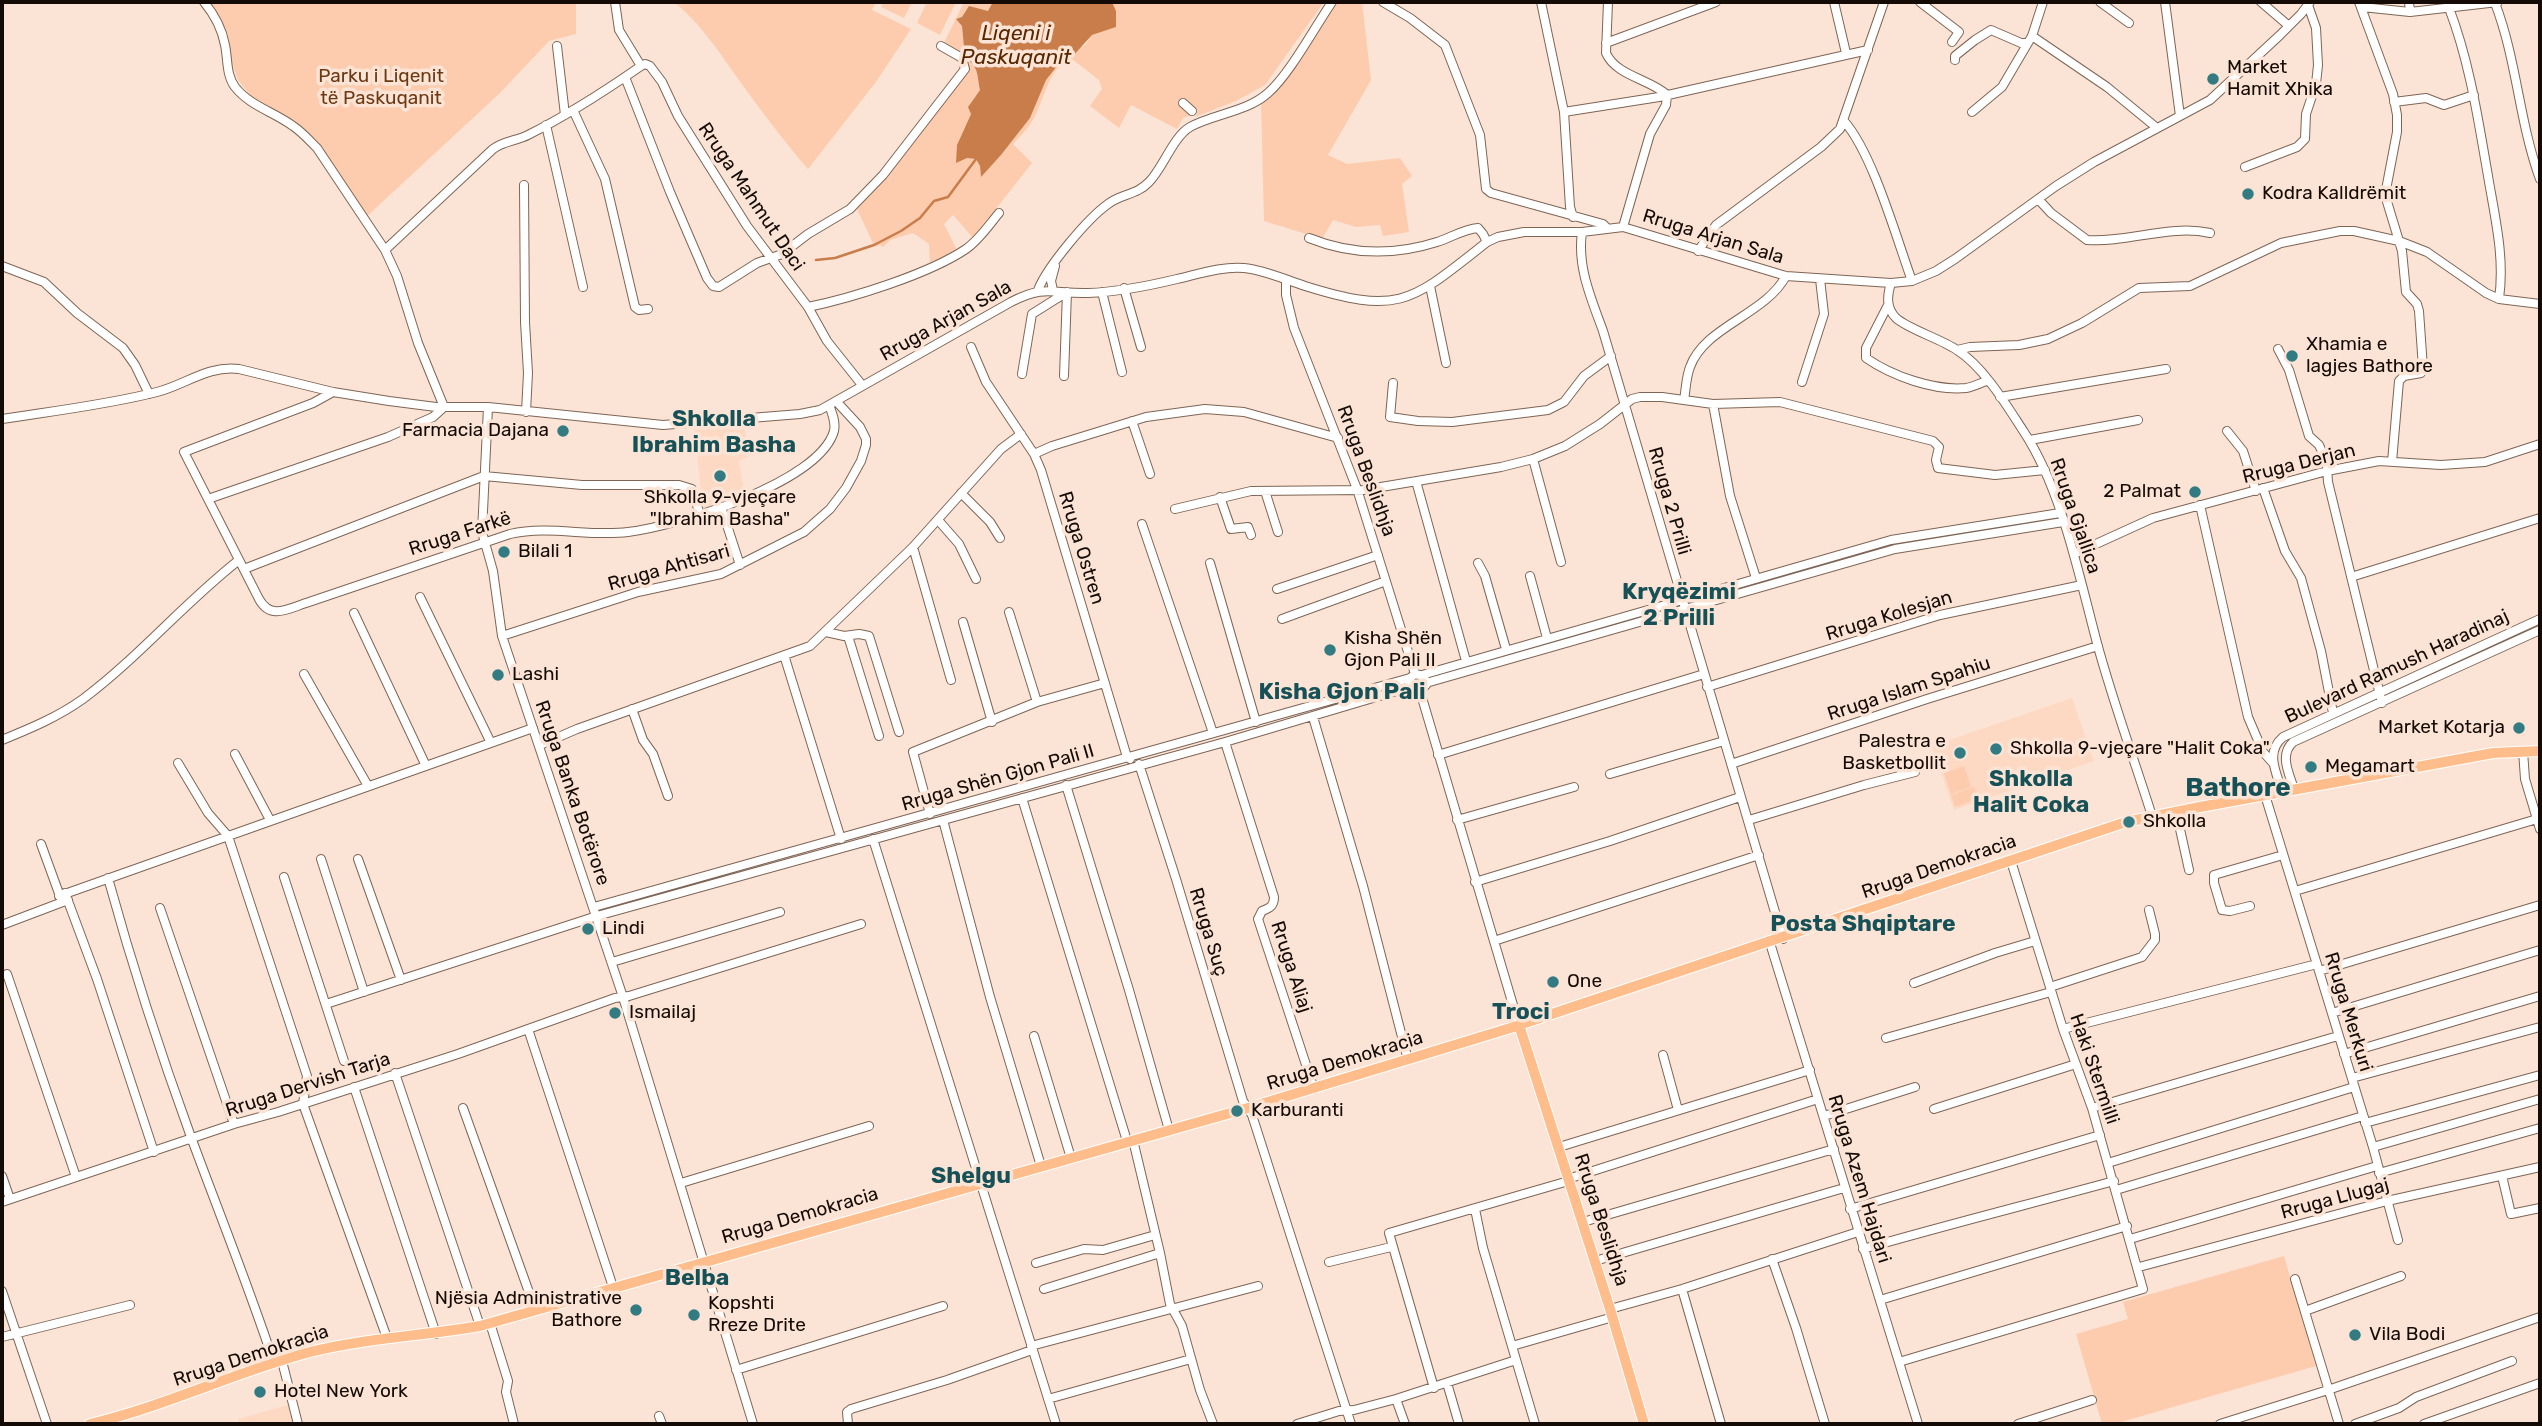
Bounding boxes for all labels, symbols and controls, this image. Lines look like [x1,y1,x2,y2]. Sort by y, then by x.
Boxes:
water label: Liqeni i Paskuqanit [961,21,1071,71]
place label: Market Hamit Xhika [2227,57,2333,101]
park label: Parku i Liqenit të Paskuqanit [318,66,444,110]
marker: Market Hamit Xhika [2205,71,2221,87]
street label: Rruga Mahmut Daci [693,119,809,275]
place label: Kodra Kalldrëmit [2262,183,2406,205]
marker: Kodra Kalldrëmit [2240,186,2256,202]
street label: Rruga Arjan Sala [1640,205,1786,269]
street label: Rruga Arjan Sala [876,276,1016,366]
place label: Xhamia e lagjes Bathore [2306,334,2433,378]
marker: Xhamia e lagjes Bathore [2284,348,2300,364]
street label: Rruga Beslidhja [1332,402,1400,540]
district label: Shkolla Ibrahim Basha [632,405,796,459]
place label: Farmacia Dajana [402,420,549,442]
marker: Farmacia Dajana [555,423,571,439]
street label: Rruga Derjan [2240,439,2358,489]
street label: Rruga 2 Prilli [1643,444,1695,558]
street label: Rruga Gjallica [2045,455,2105,577]
marker: Shkolla 9-vjeçare "Ibrahim Basha" [712,468,728,484]
place label: 2 Palmat [2103,481,2181,503]
marker: 2 Palmat [2187,484,2203,500]
place label: Shkolla 9-vjeçare "Ibrahim Basha" [644,487,796,531]
street label: Rruga Ostren [1053,489,1109,607]
street label: Rruga Farkë [406,507,514,561]
street label: Rruga Ahtisari [605,540,733,596]
place label: Bilali 1 [518,541,572,563]
marker: Bilali 1 [496,544,512,560]
district label: Kryqëzimi 2 Prilli [1622,578,1736,632]
street label: Rruga Kolesjan [1823,586,1955,646]
street label: Bulevard Ramush Haradinaj [2281,605,2513,729]
place label: Kisha Shën Gjon Pali II [1344,628,1442,672]
marker: Kisha Shën Gjon Pali II [1322,642,1338,658]
street label: Rruga Islam Spahiu [1824,652,1994,726]
place label: Lashi [512,664,559,686]
marker: Lashi [490,667,506,683]
district label: Kisha Gjon Pali [1258,678,1426,706]
street label: Rruga Banka Botërore [530,697,614,889]
place label: Market Kotarja [2378,717,2505,739]
marker: Market Kotarja [2511,720,2527,736]
place label: Palestra e Basketbollit [1842,731,1946,775]
place label: Shkolla 9-vjeçare "Halit Coka" [2010,738,2270,760]
street label: Rruga Shën Gjon Pali II [899,740,1097,816]
marker: Shkolla 9-vjeçare "Halit Coka" [1988,741,2004,757]
marker: Palestra e Basketbollit [1952,745,1968,761]
place label: Megamart [2325,756,2415,778]
marker: Megamart [2303,759,2319,775]
district label: Shkolla Halit Coka [1973,765,2089,819]
district label: Bathore [2185,772,2291,804]
place label: Shkolla [2143,811,2206,833]
marker: Shkolla [2121,814,2137,830]
street label: Rruga Demokracia [1859,830,2019,904]
street label: Rruga Suç [1184,885,1232,979]
district label: Posta Shqiptare [1770,910,1956,938]
place label: Lindi [602,918,645,940]
street label: Rruga Aliaj [1265,918,1317,1016]
marker: Lindi [580,921,596,937]
street label: Rruga Merkuri [2319,950,2377,1074]
place label: One [1567,971,1602,993]
marker: One [1545,974,1561,990]
district label: Troci [1492,998,1550,1026]
place label: Ismailaj [629,1002,696,1024]
marker: Ismailaj [607,1005,623,1021]
street label: Haki Stermilli [2064,1011,2124,1127]
street label: Rruga Demokracia [1264,1026,1426,1096]
street label: Rruga Dervish Tarja [223,1048,393,1122]
street label: Rruga Azem Hajdari [1823,1092,1895,1266]
place label: Karburanti [1251,1100,1344,1122]
marker: Karburanti [1229,1103,1245,1119]
street label: Rruga Beslidhja [1569,1151,1633,1289]
district label: Shelgu [931,1162,1011,1190]
street label: Rruga Llugaj [2278,1174,2392,1224]
street label: Rruga Demokracia [719,1183,881,1249]
district label: Belba [665,1264,729,1292]
place label: Njësia Administrative Bathore [435,1288,622,1332]
place label: Kopshti Rreze Drite [708,1293,806,1337]
marker: Njësia Administrative Bathore [628,1302,644,1318]
marker: Kopshti Rreze Drite [686,1307,702,1323]
street label: Rruga Demokracia [170,1320,332,1392]
place label: Vila Bodi [2369,1324,2445,1346]
marker: Vila Bodi [2347,1327,2363,1343]
place label: Hotel New York [274,1381,408,1403]
marker: Hotel New York [252,1384,268,1400]

